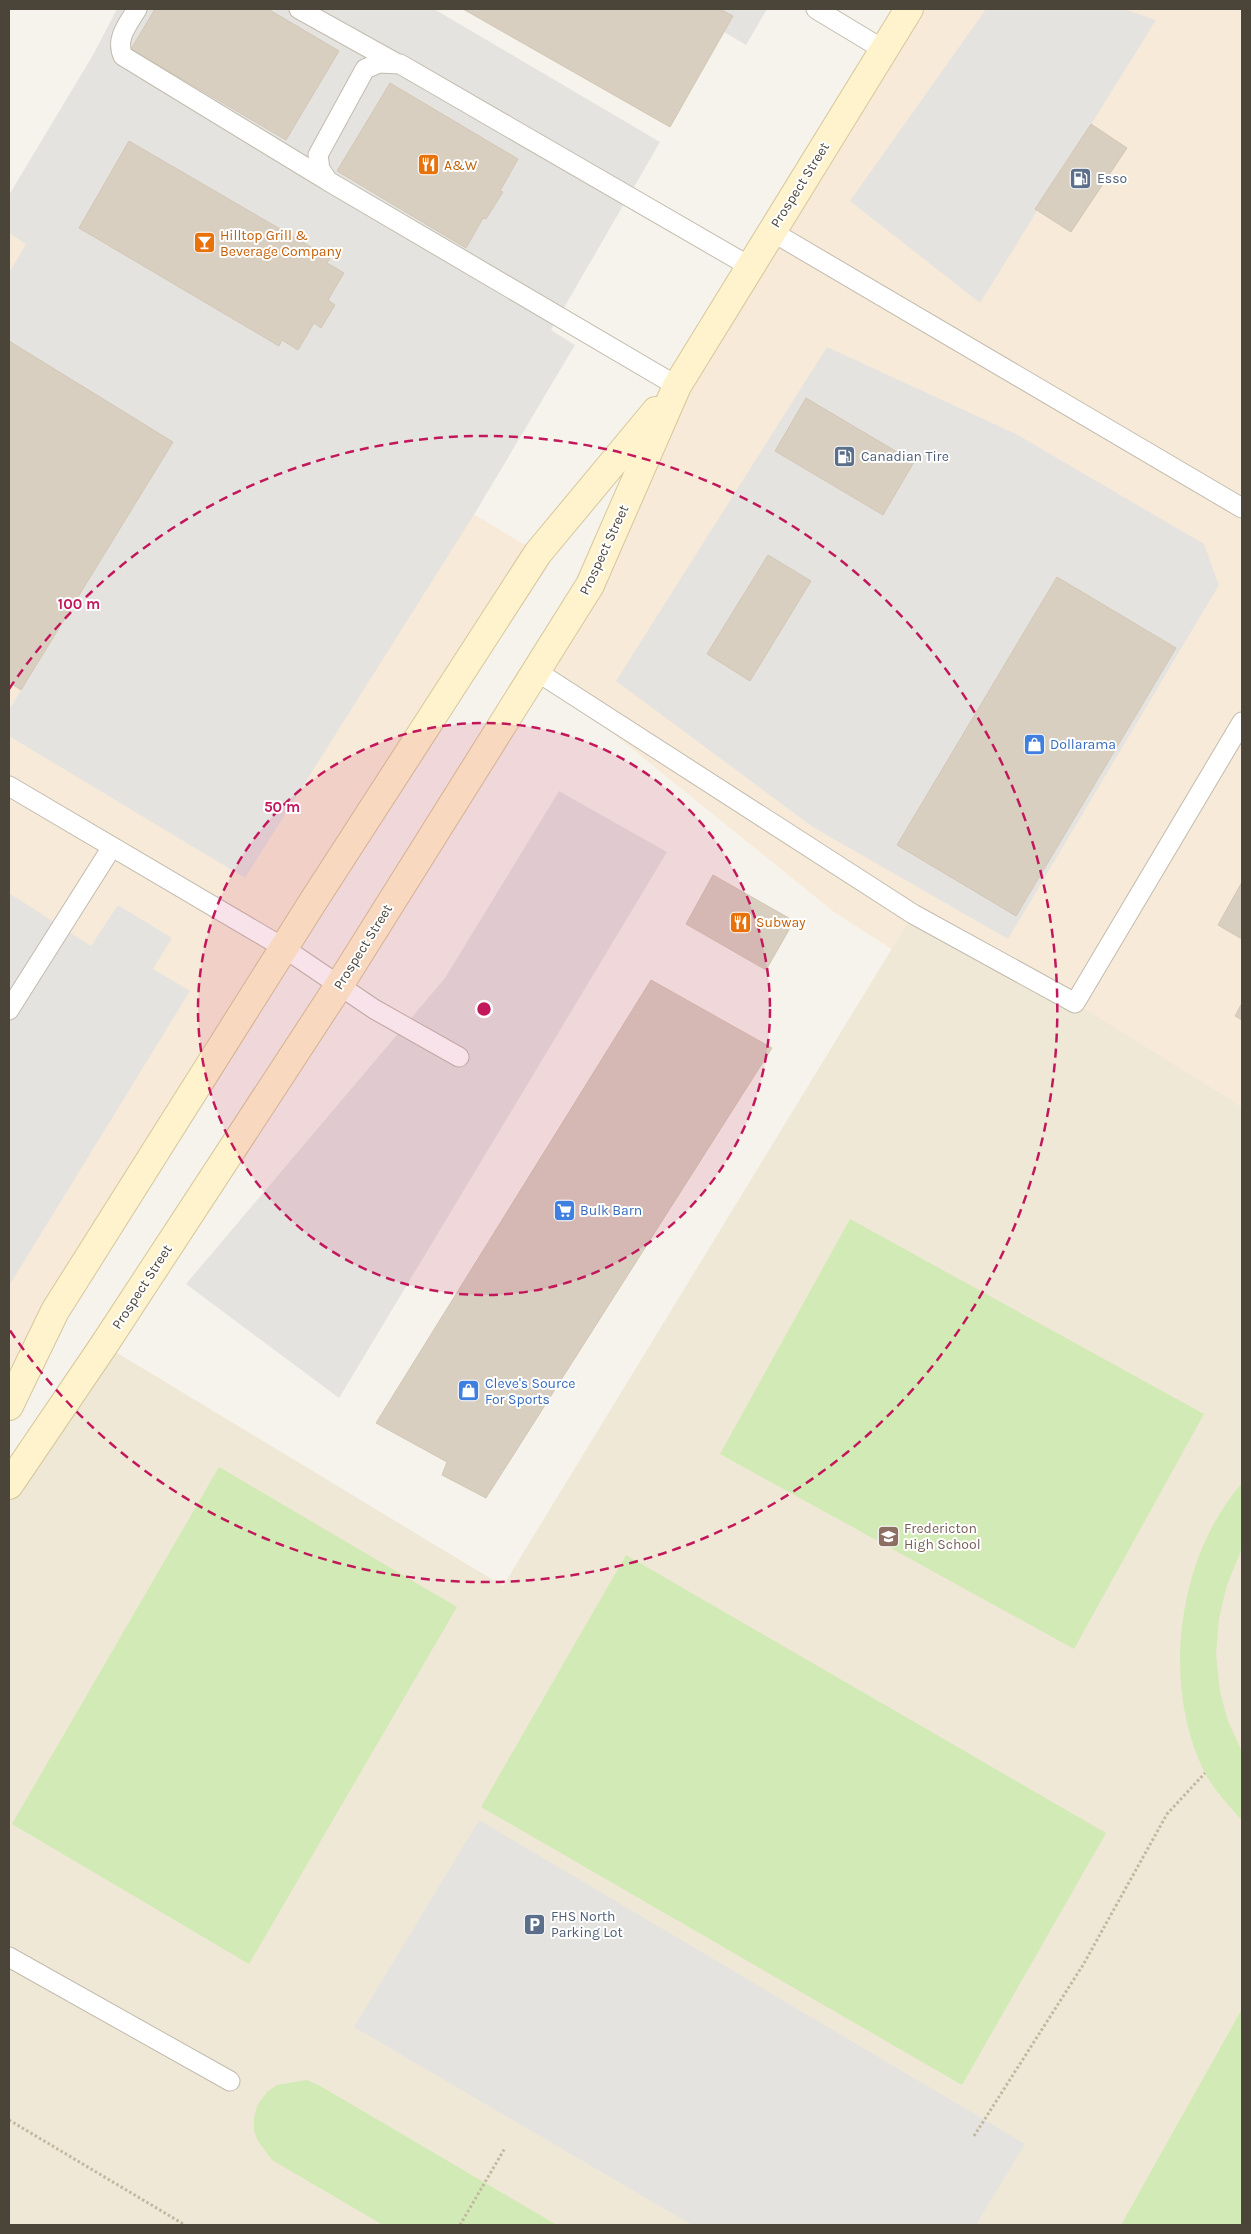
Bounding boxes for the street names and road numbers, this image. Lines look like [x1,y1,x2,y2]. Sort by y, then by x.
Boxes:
street label: Prospect Street [767,139,833,231]
street label: Prospect Street [576,502,632,598]
street label: Prospect Street [330,901,396,993]
street label: Prospect Street [108,1242,176,1332]

